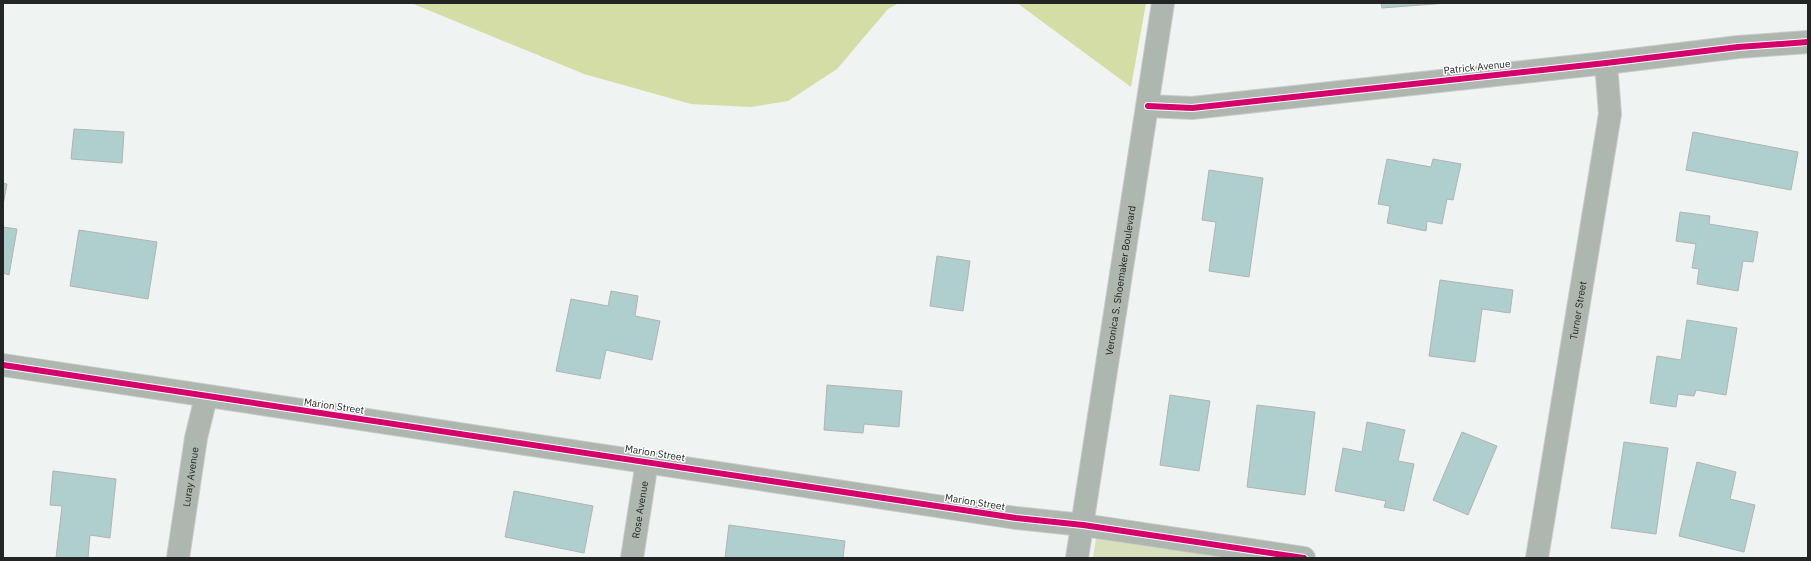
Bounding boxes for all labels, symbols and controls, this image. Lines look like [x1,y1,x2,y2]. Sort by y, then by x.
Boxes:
street label: Patrick Avenue [1443,57,1512,77]
street label: Veronica S. Shoemaker Boulevard [1102,205,1138,356]
street label: Turner Street [1566,280,1589,341]
street label: Marion Street [303,395,365,417]
street label: Marion Street [624,442,686,464]
street label: Luray Avenue [179,446,201,508]
street label: Rose Avenue [629,479,651,539]
street label: Marion Street [944,491,1006,513]

